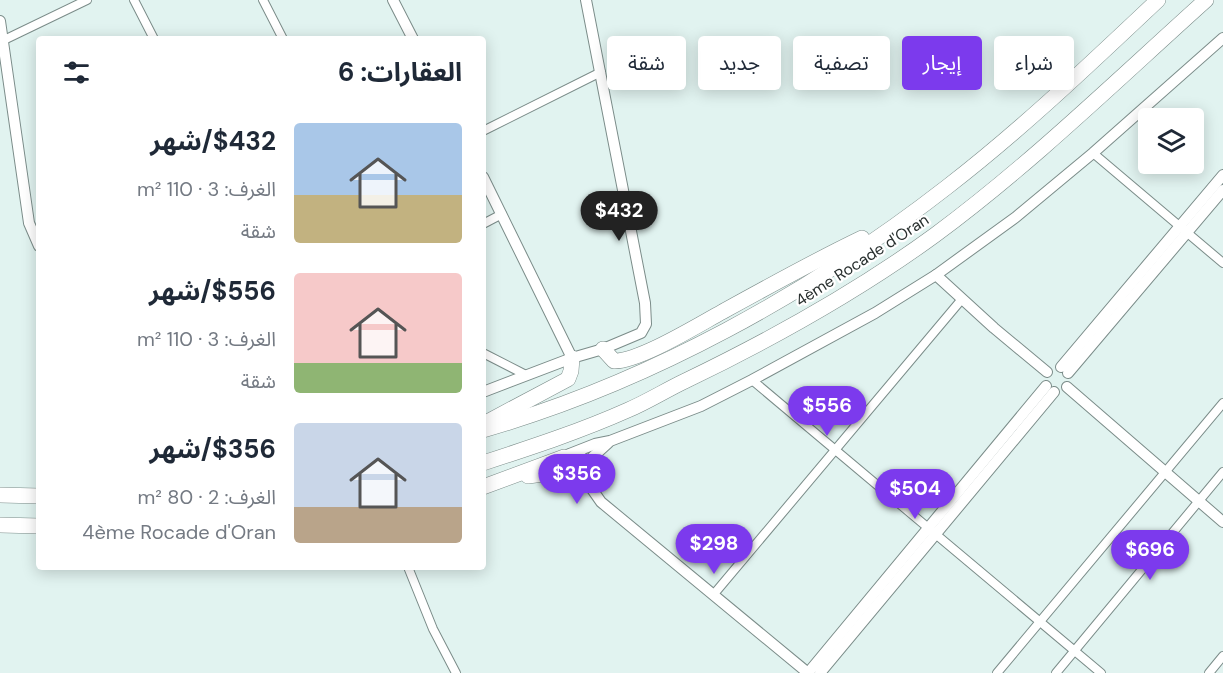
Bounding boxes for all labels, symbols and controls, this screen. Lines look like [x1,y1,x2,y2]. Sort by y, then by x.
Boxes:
chip: شقة [607,36,686,90]
chip: جديد [698,36,781,90]
chip: تصفية [793,36,890,90]
chip: إيجار [902,36,982,90]
chip: شراء [994,36,1074,90]
text: العقارات: 6 [338,55,462,89]
icon: filters [60,56,93,89]
map controls [1138,108,1204,174]
button: layers [1138,108,1204,174]
text: $432/شهر [150,124,276,158]
icon: home [342,147,414,219]
text: الغرف: 3 · 110 m² [137,176,276,202]
pin: $432 [583,191,655,242]
text: $432 [595,197,643,223]
street label: 4ème Rocade d'Oran [791,209,933,311]
text: شقة [241,218,276,244]
text: $556/شهر [149,274,276,308]
icon: home [342,297,414,369]
text: الغرف: 3 · 110 m² [137,326,276,352]
text: شقة [241,368,276,394]
pin: $556 [791,386,863,437]
text: $556 [802,392,852,418]
text: $356/شهر [150,432,276,466]
icon: home [342,447,414,519]
pin: $356 [541,454,613,505]
text: $356 [552,460,602,486]
pin: $504 [879,469,951,520]
text: $504 [889,475,941,501]
text: الغرف: 2 · 80 m² [138,484,276,510]
text: 4ème Rocade d'Oran [82,519,276,545]
pin: $298 [678,524,750,575]
text: $298 [690,530,738,556]
pin: $696 [1114,530,1186,581]
text: $696 [1125,536,1175,562]

